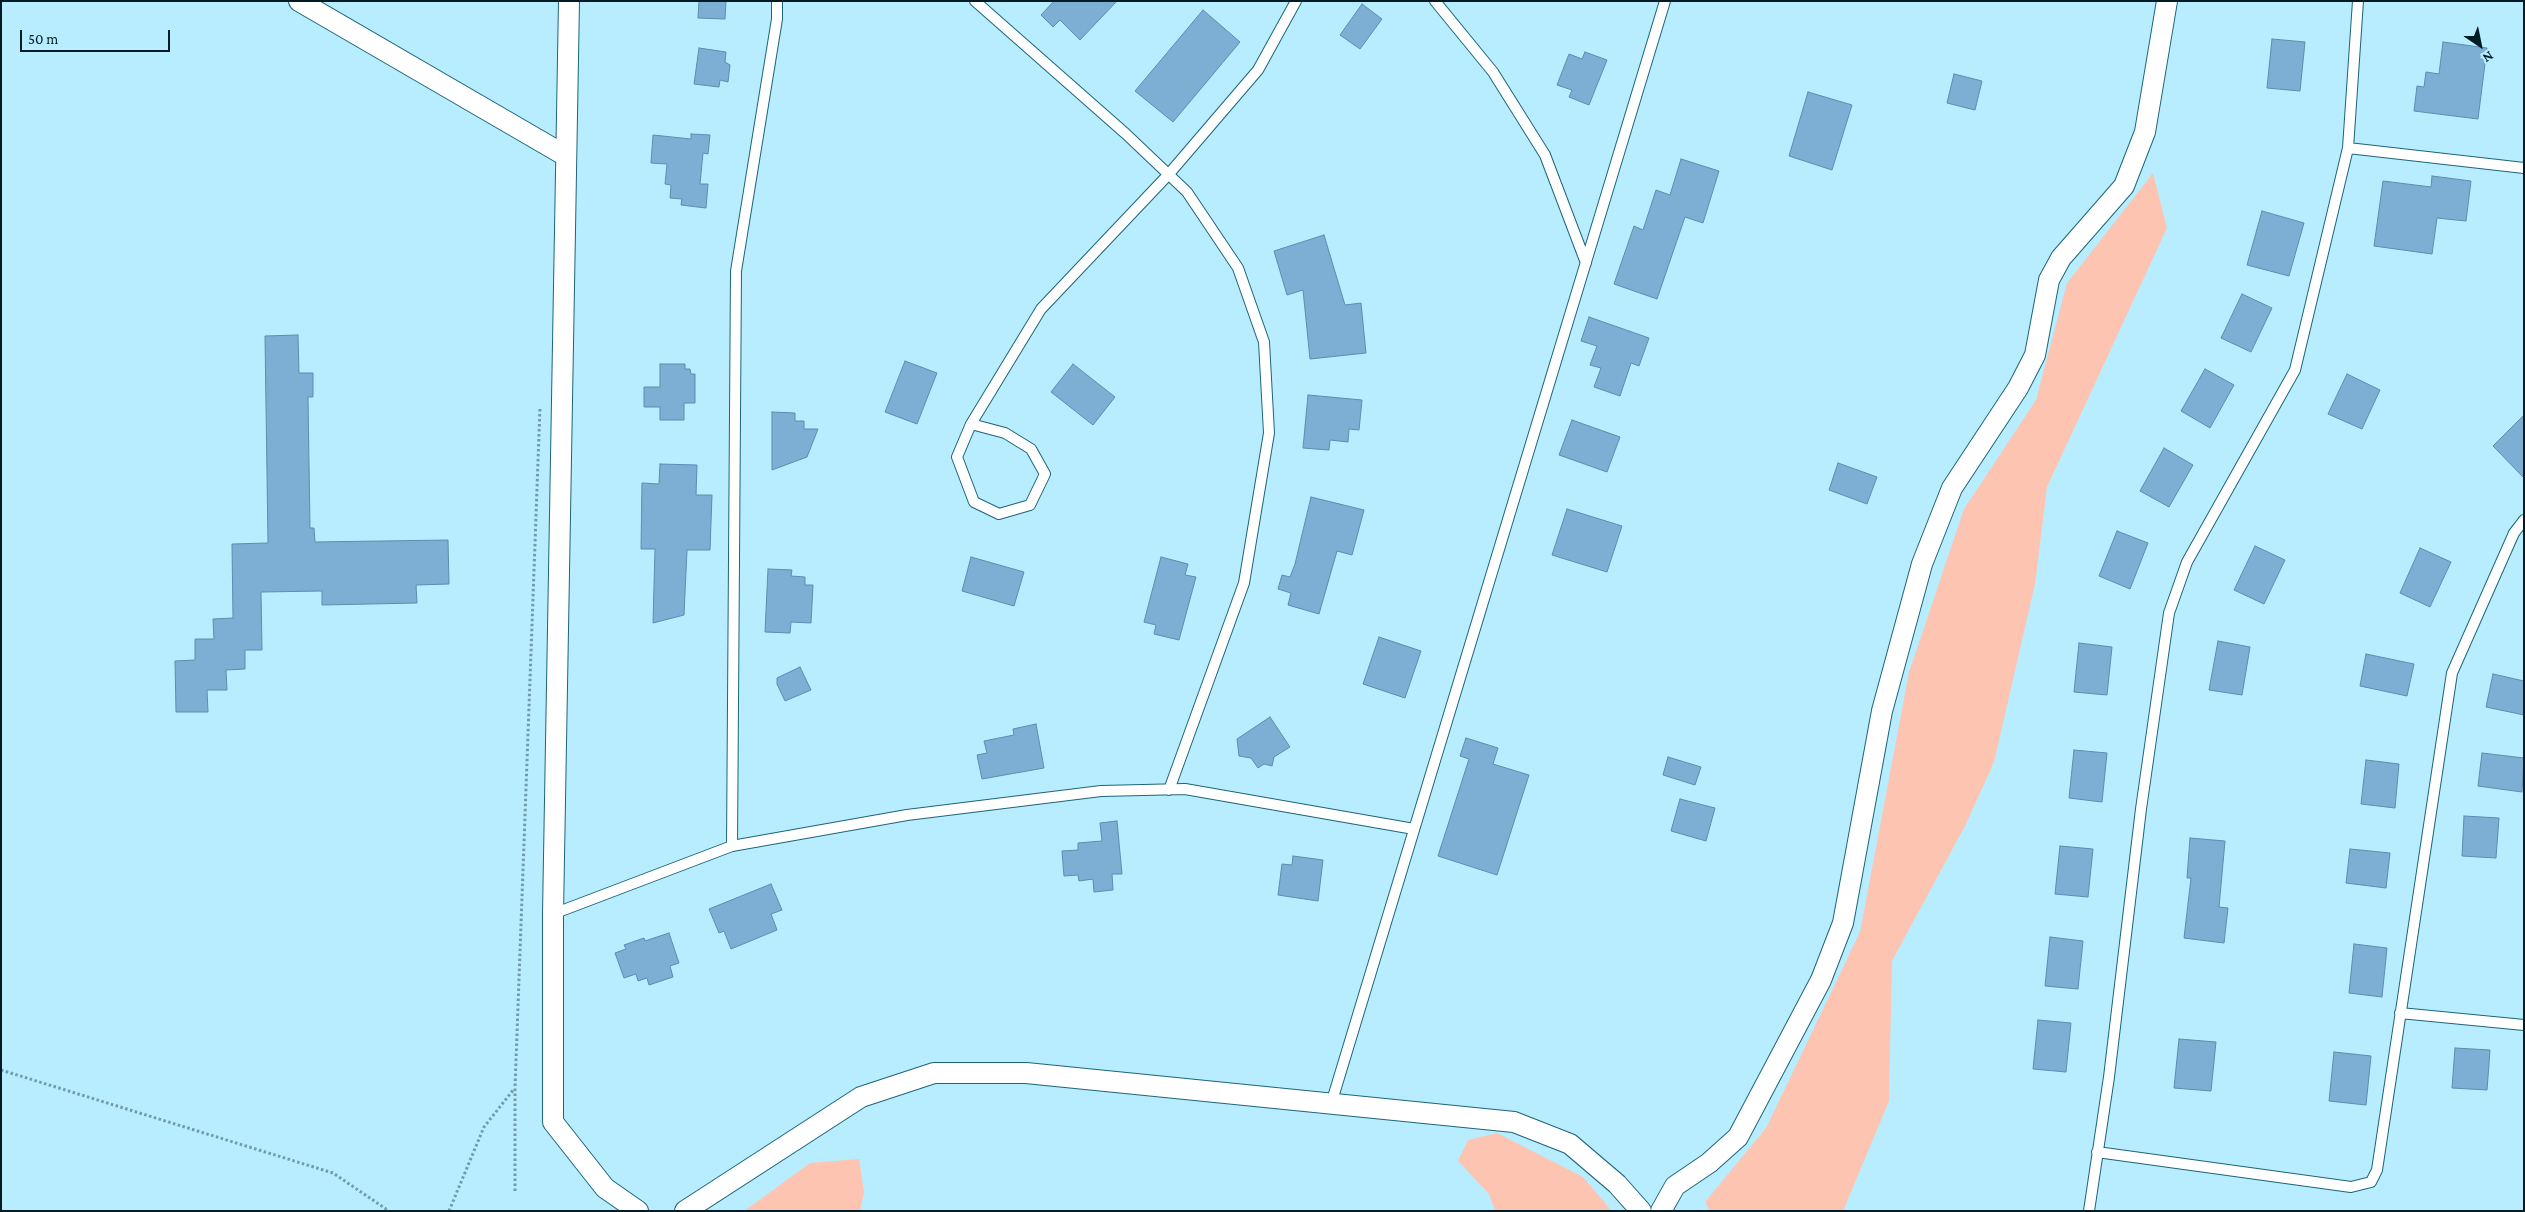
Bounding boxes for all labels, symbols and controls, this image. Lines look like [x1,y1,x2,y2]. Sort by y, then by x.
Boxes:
scale bar [22,20,172,52]
north arrow [2455,20,2505,70]
text: 50 m [28,31,58,47]
text: N [2480,48,2497,67]

